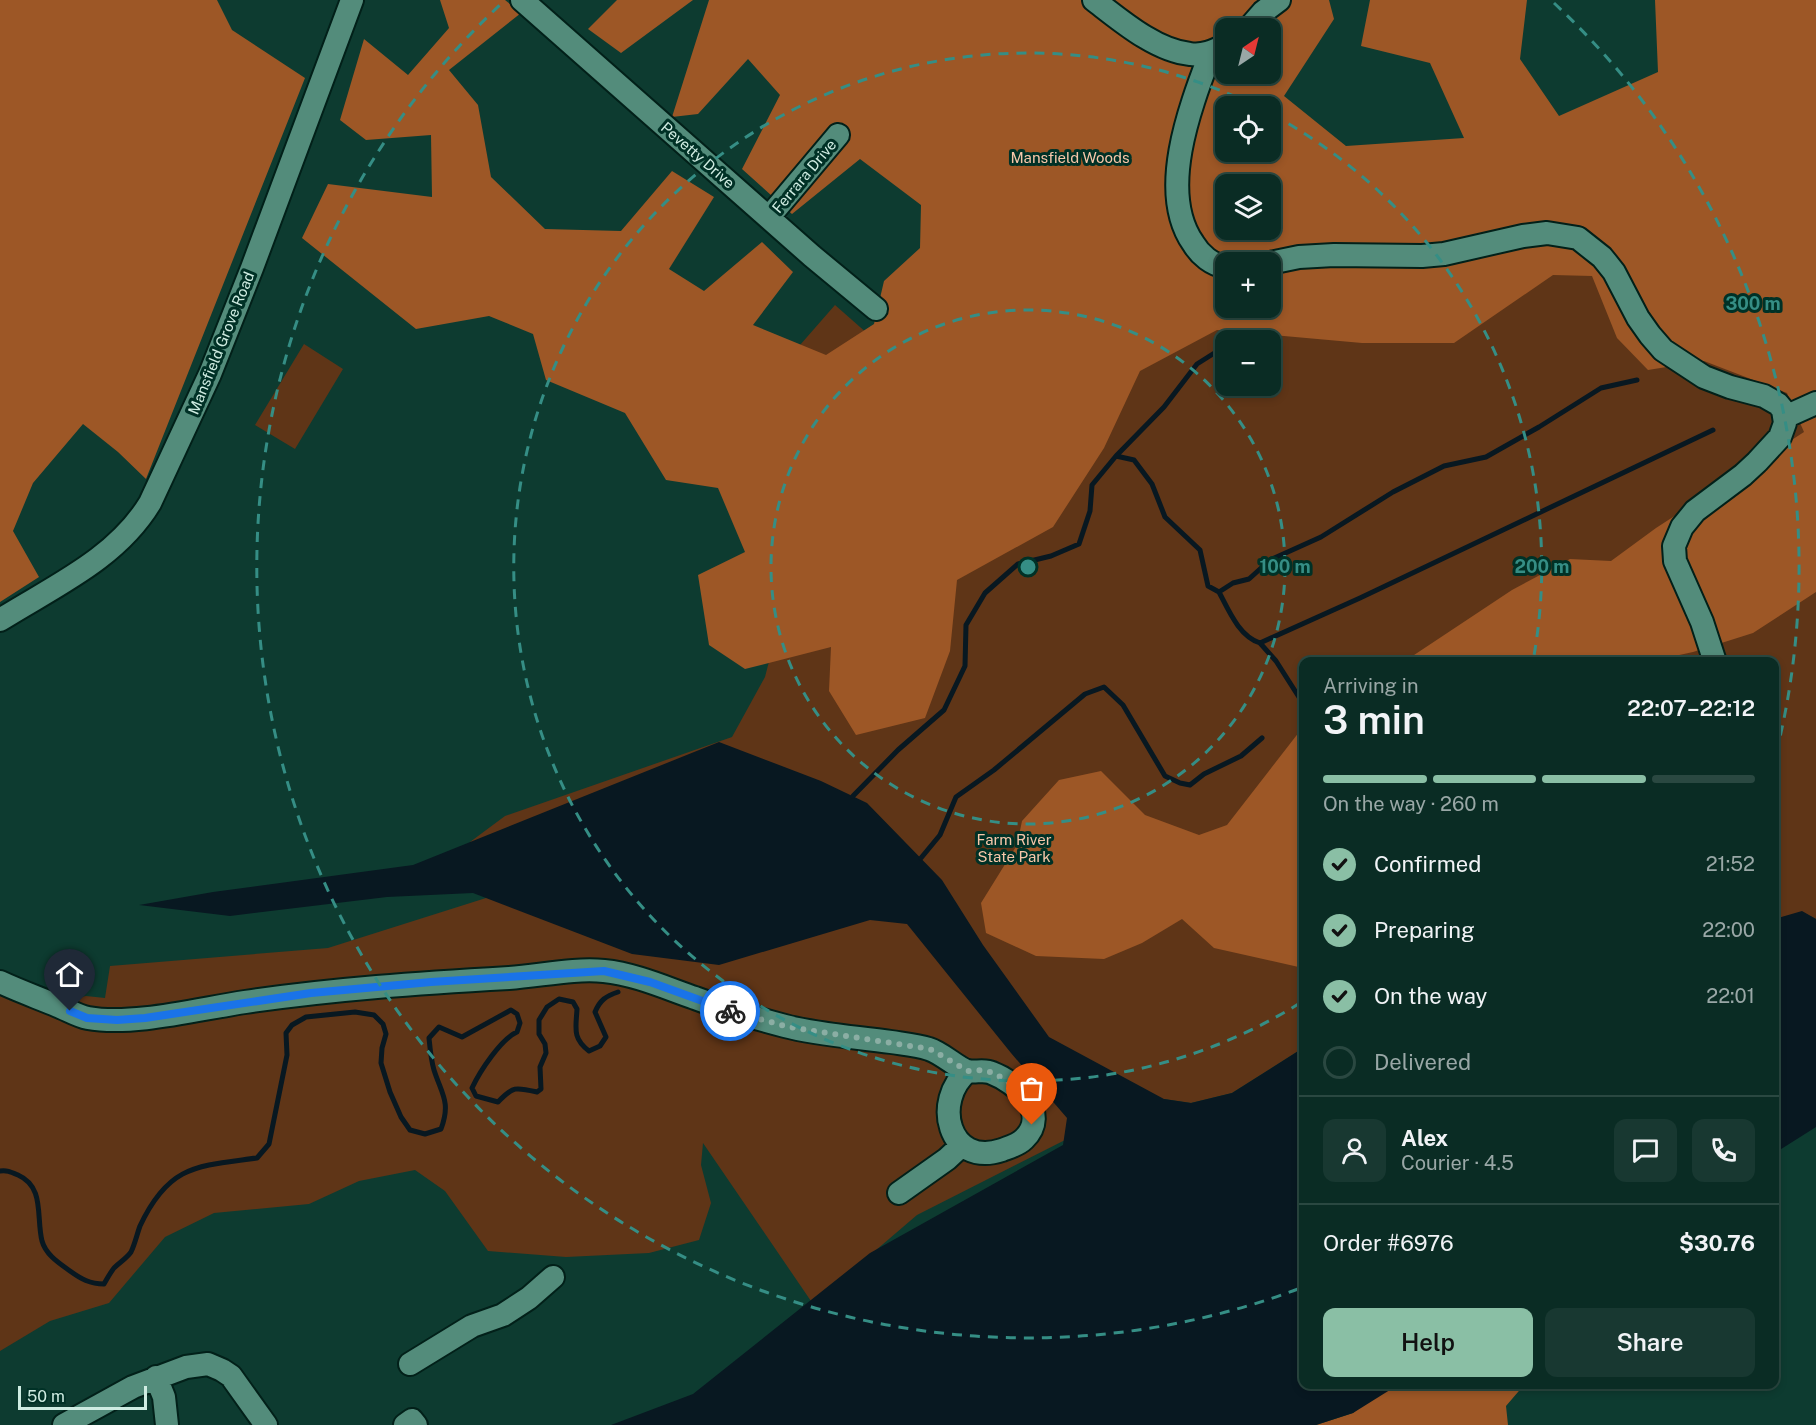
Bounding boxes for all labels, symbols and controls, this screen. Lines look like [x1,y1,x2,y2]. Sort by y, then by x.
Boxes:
north arrow [1215,18,1281,84]
map controls [1215,18,1281,396]
button: locate [1215,96,1281,162]
street label: Pevetty Drive [658,118,738,192]
street label: Ferrara Drive [768,136,840,216]
park label: Mansfield Woods [1010,149,1130,166]
button: layers [1215,174,1281,240]
button: + [1215,252,1281,318]
street label: Mansfield Grove Road [185,269,257,417]
text: 300 m [1725,293,1781,314]
button: − [1215,330,1281,396]
text: 100 m [1259,556,1311,577]
text: 200 m [1515,556,1569,577]
centre of rings [1018,557,1038,577]
text: Arriving in [1323,674,1418,698]
text: 22:07–22:12 [1627,695,1755,721]
text: 3 min [1323,697,1425,743]
text: On the way · 260 m [1323,792,1499,816]
park label: Farm River State Park [976,831,1052,865]
icon: check [1323,848,1356,881]
text: Confirmed [1374,851,1481,877]
text: 21:52 [1706,852,1755,876]
icon: check [1323,914,1356,947]
text: Preparing [1374,917,1475,943]
text: 22:00 [1702,918,1755,942]
pin [44,949,95,1011]
icon: home [53,958,86,991]
icon: check [1323,980,1356,1013]
courier [700,981,760,1041]
text: On the way [1374,983,1487,1009]
text: 22:01 [1706,984,1755,1008]
icon: bike [714,995,747,1028]
text: Delivered [1374,1049,1471,1075]
pin [1006,1063,1057,1125]
icon: bag [1015,1072,1048,1105]
button: person [1323,1119,1386,1182]
button: chat [1614,1119,1677,1182]
button: phone [1692,1119,1755,1182]
text: Alex [1401,1125,1448,1151]
text: Courier · 4.5 [1401,1151,1514,1175]
text: Order #6976 [1323,1230,1454,1256]
text: $30.76 [1679,1230,1755,1256]
button: Help [1323,1308,1533,1377]
button: Share [1545,1308,1755,1377]
scale bar [18,1383,147,1410]
text: 50 m [27,1387,65,1406]

